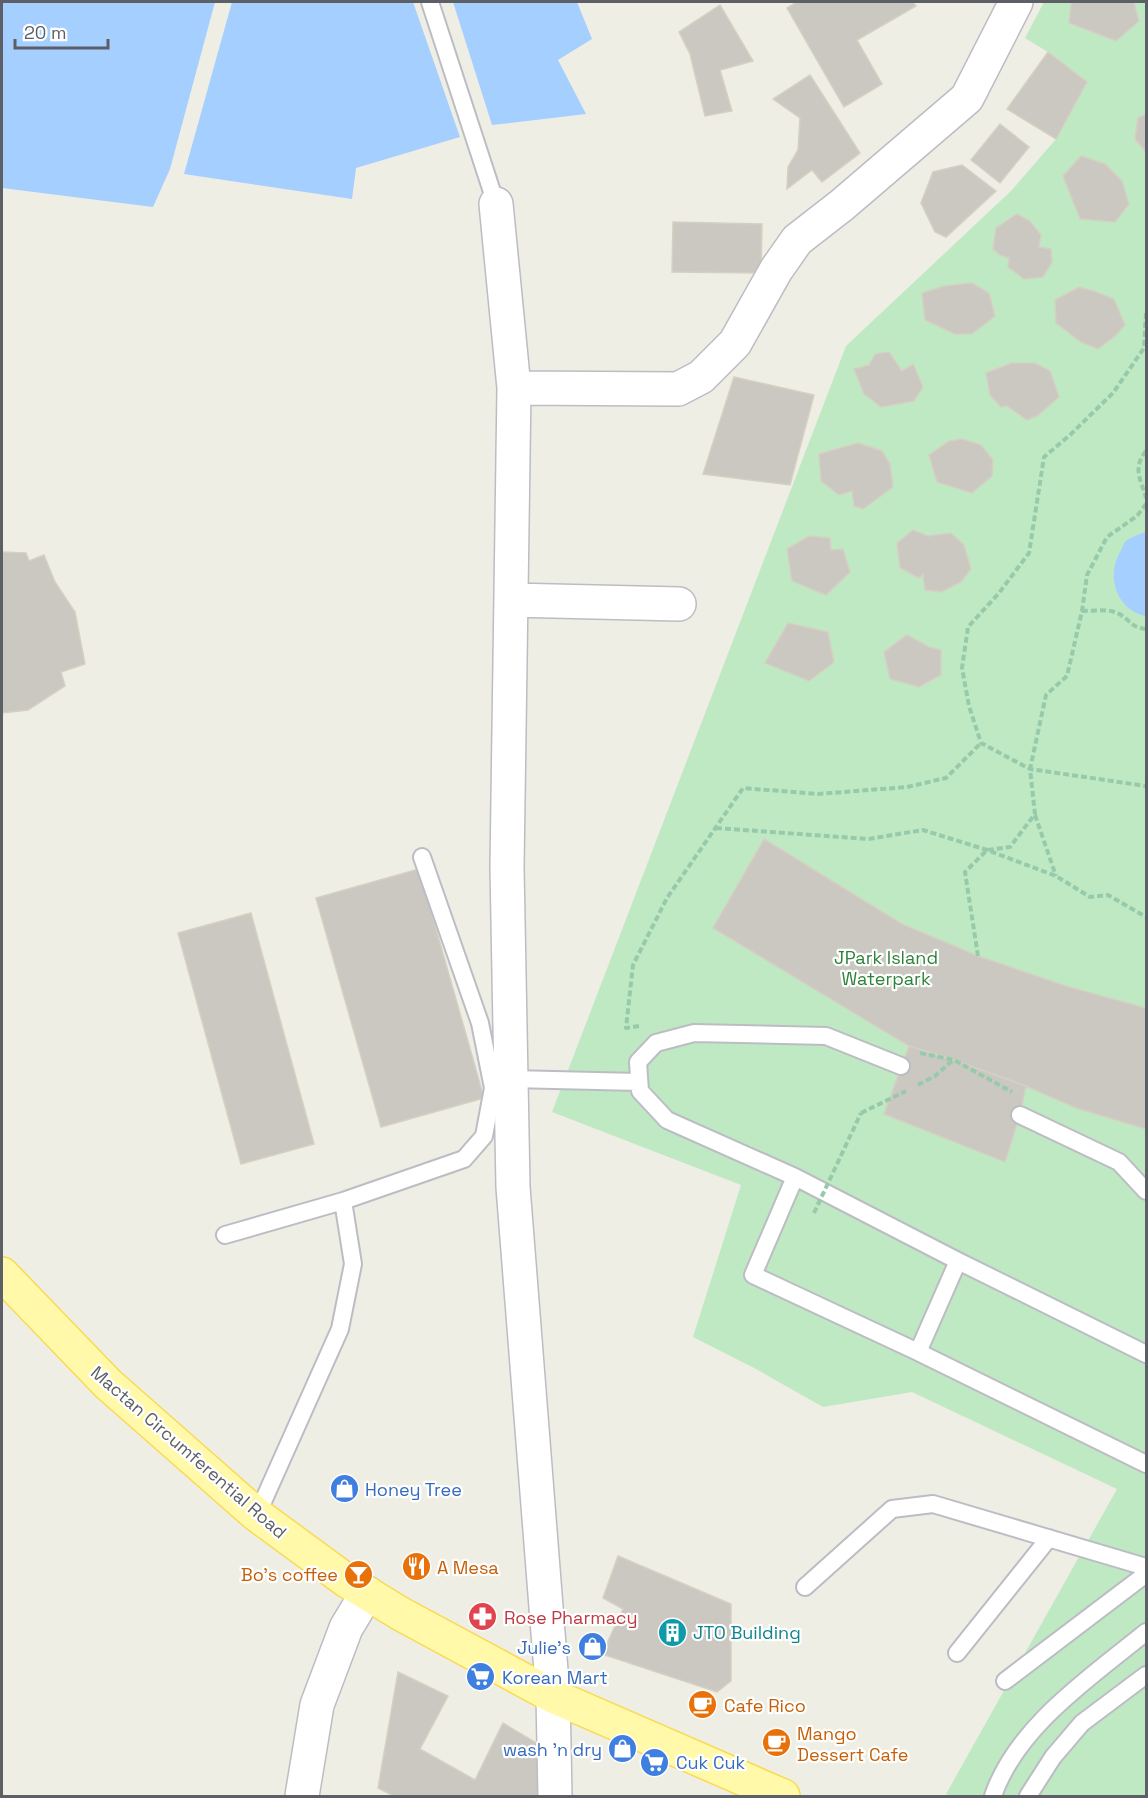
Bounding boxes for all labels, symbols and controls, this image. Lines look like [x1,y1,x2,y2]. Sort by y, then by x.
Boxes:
scale bar [15,12,108,50]
text: 20 m [24,21,67,44]
park label: JPark Island Waterpark [834,946,938,990]
street label: Mactan Circumferential Road [86,1361,292,1543]
shop icon: Honey Tree [328,1473,360,1505]
place label: Honey Tree [365,1478,462,1501]
restaurant icon: A Mesa [400,1551,432,1583]
place label: A Mesa [437,1556,499,1579]
bar icon: Bo's coffee [343,1558,375,1590]
place label: Bo's coffee [241,1563,338,1586]
pharmacy icon: Rose Pharmacy [467,1601,499,1633]
place label: Rose Pharmacy [504,1606,638,1629]
building icon: JTO Building [656,1616,688,1648]
place label: JTO Building [693,1621,801,1644]
shop icon: Julie's [576,1631,608,1663]
place label: Julie's [517,1636,571,1659]
supermarket icon: Korean Mart [465,1661,497,1693]
place label: Korean Mart [502,1666,608,1689]
cafe icon: Cafe Rico [687,1689,719,1721]
place label: Cafe Rico [724,1694,806,1717]
place label: Mango Dessert Cafe [797,1722,908,1766]
cafe icon: Mango Dessert Cafe [760,1727,792,1759]
shop icon: wash 'n dry [607,1733,639,1765]
place label: wash 'n dry [503,1738,602,1761]
supermarket icon: Cuk Cuk [639,1746,671,1778]
place label: Cuk Cuk [676,1751,745,1774]

